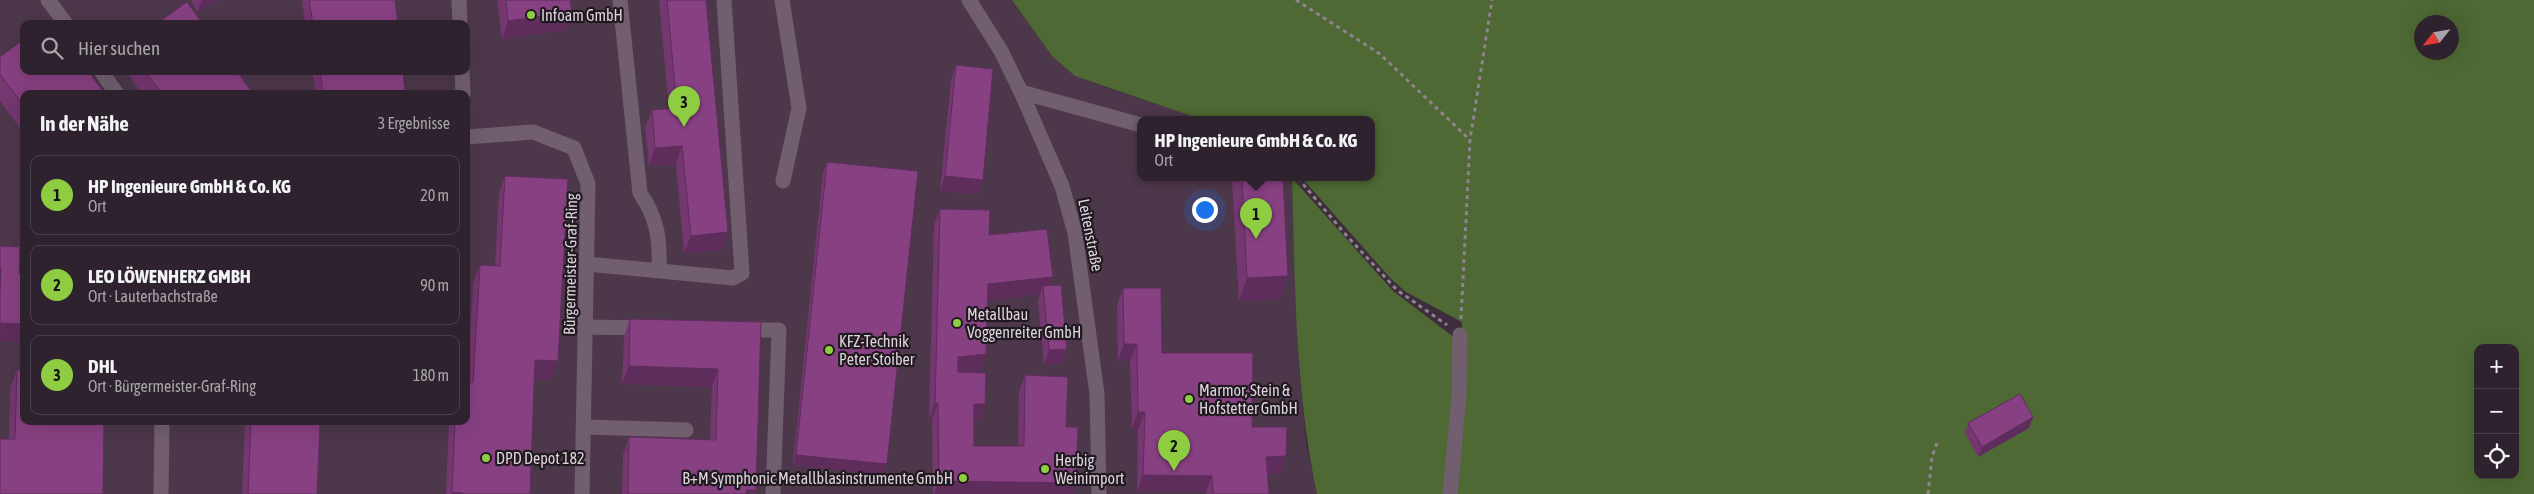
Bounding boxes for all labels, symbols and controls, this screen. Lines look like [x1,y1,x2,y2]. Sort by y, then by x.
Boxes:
place label: Infoam GmbH [541,6,623,24]
marker: Infoam GmbH [525,9,537,21]
north arrow [2414,15,2459,60]
search box [20,20,470,75]
icon: search [38,34,66,62]
text: Hier suchen [78,37,160,59]
pin: 3 [668,86,700,127]
text: In der Nähe [40,111,129,135]
text: 3 Ergebnisse [378,114,450,132]
popup [1137,116,1375,181]
text: HP Ingenieure GmbH & Co. KG [1155,129,1357,151]
text: Ort [1155,151,1173,169]
text: HP Ingenieure GmbH & Co. KG [88,175,291,197]
text: 1 [53,186,61,204]
text: 20 m [420,186,449,204]
street label: Bürgermeister-Graf-Ring [560,193,581,335]
text: Ort [88,197,107,215]
street label: Leitenstraße [1075,197,1107,273]
your location [1192,197,1218,223]
pin: 1 [1240,198,1272,239]
text: LEO LÖWENHERZ GMBH [88,265,251,287]
text: 2 [53,276,61,294]
text: 90 m [420,276,449,294]
text: Ort · Lauterbachstraße [88,287,218,305]
place label: Metallbau Voggenreiter GmbH [967,305,1081,342]
marker: Metallbau Voggenreiter GmbH [951,317,963,329]
place label: KFZ-Technik Peter Stoiber [839,332,915,368]
marker: KFZ-Technik Peter Stoiber [823,344,835,356]
map controls [2474,344,2519,479]
button: + [2474,344,2519,389]
text: DHL [88,355,117,377]
text: 3 [53,366,61,384]
text: 180 m [413,366,449,384]
text: Ort · Bürgermeister-Graf-Ring [88,377,256,395]
place label: Marmor, Stein & Hofstetter GmbH [1199,381,1298,417]
button: − [2474,389,2519,434]
marker: Marmor, Stein & Hofstetter GmbH [1183,393,1195,405]
pin: 2 [1158,430,1190,471]
button: locate [2474,434,2519,479]
place label: DPD Depot 182 [496,449,585,468]
place label: Herbig Weinimport [1055,451,1125,488]
marker: DPD Depot 182 [480,452,492,464]
marker: Herbig Weinimport [1039,463,1051,475]
place label: B+M Symphonic Metallblasinstrumente GmbH [682,469,953,488]
marker: B+M Symphonic Metallblasinstrumente GmbH [957,472,969,484]

